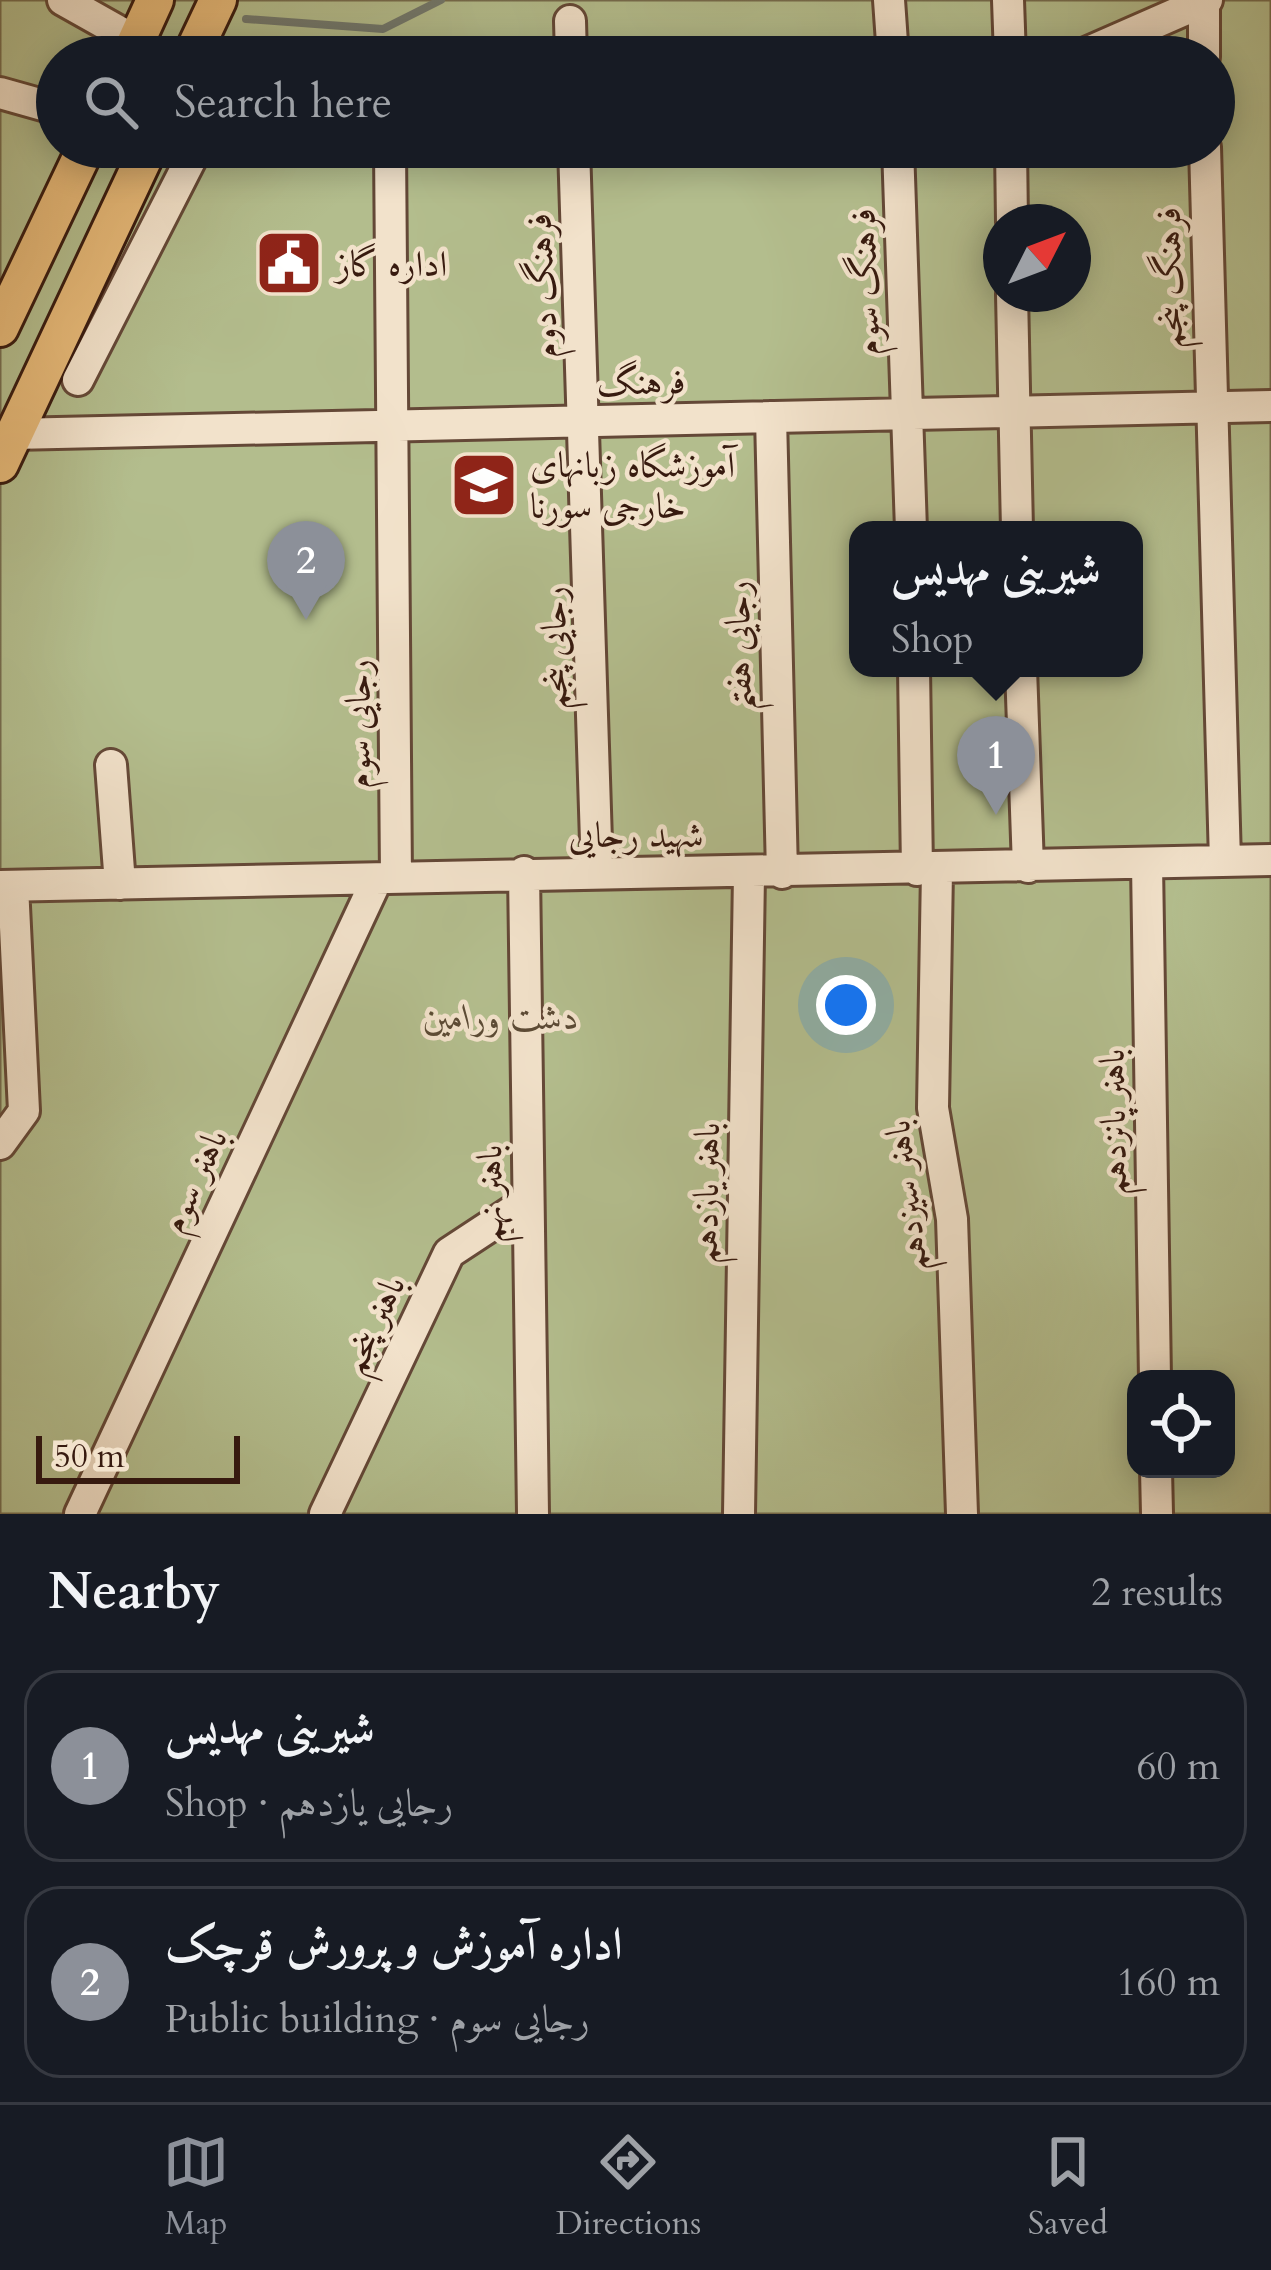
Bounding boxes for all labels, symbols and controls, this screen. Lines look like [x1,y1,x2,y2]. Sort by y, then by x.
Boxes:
search box [36,36,1235,168]
icon: search [78,69,144,135]
text: Search here [174,72,392,133]
north arrow [983,204,1091,312]
street label: فرهنگ سوم [838,207,899,357]
street label: فرهنگ پنجم [1144,207,1203,349]
street label: فرهنگ دوم [514,212,577,360]
public building icon: اداره گاز [254,228,324,298]
place label: اداره گاز [333,240,447,289]
street label: فرهنگ [596,357,686,408]
place label: آموزشگاه زبانهای خارجی سورنا [530,441,739,531]
school or university icon: آموزشگاه زبانهای خارجی سورنا [449,450,519,520]
pin: 2 [267,521,345,620]
popup [849,521,1143,677]
text: شیرینی مهدیس [891,539,1101,600]
street label: رجایی هفتم [713,580,774,712]
street label: رجایی پنجم [529,586,588,710]
text: Shop [891,613,974,666]
street label: رجایی سوم [334,659,389,789]
pin: 1 [957,716,1035,815]
street label: شهید رجایی [568,811,704,860]
your location [816,975,876,1035]
park label: دشت ورامین [423,993,579,1042]
street label: باهنر پانزدهم [1088,1048,1147,1196]
street label: باهنر سیزدهم [873,1116,948,1274]
street label: باهنر سوم [149,1120,245,1243]
street label: باهنر یازدهم [681,1122,740,1264]
street label: باهنر نهم [465,1144,524,1244]
street label: باهنر پنجم [329,1267,425,1385]
map controls [1127,1370,1235,1478]
button: locate [1127,1370,1235,1478]
scale bar [36,1430,240,1483]
text: 50 m [54,1434,125,1479]
text: Nearby [48,1557,220,1627]
text: 2 results [1091,1566,1223,1619]
text: شیرینی مهدیس [165,1698,375,1759]
text: 1 [80,1740,100,1793]
text: 60 m [1137,1740,1220,1793]
text: Shop · رجایی یازدهم [165,1777,453,1830]
text: اداره آموزش و پرورش قرچک [165,1914,623,1975]
text: 2 [80,1956,100,2009]
text: 160 m [1117,1956,1220,2009]
text: Public building · رجایی سوم [165,1993,590,2046]
tab: Map [163,2129,229,2246]
tab: Directions [556,2129,701,2246]
tab: Saved [1028,2129,1108,2246]

